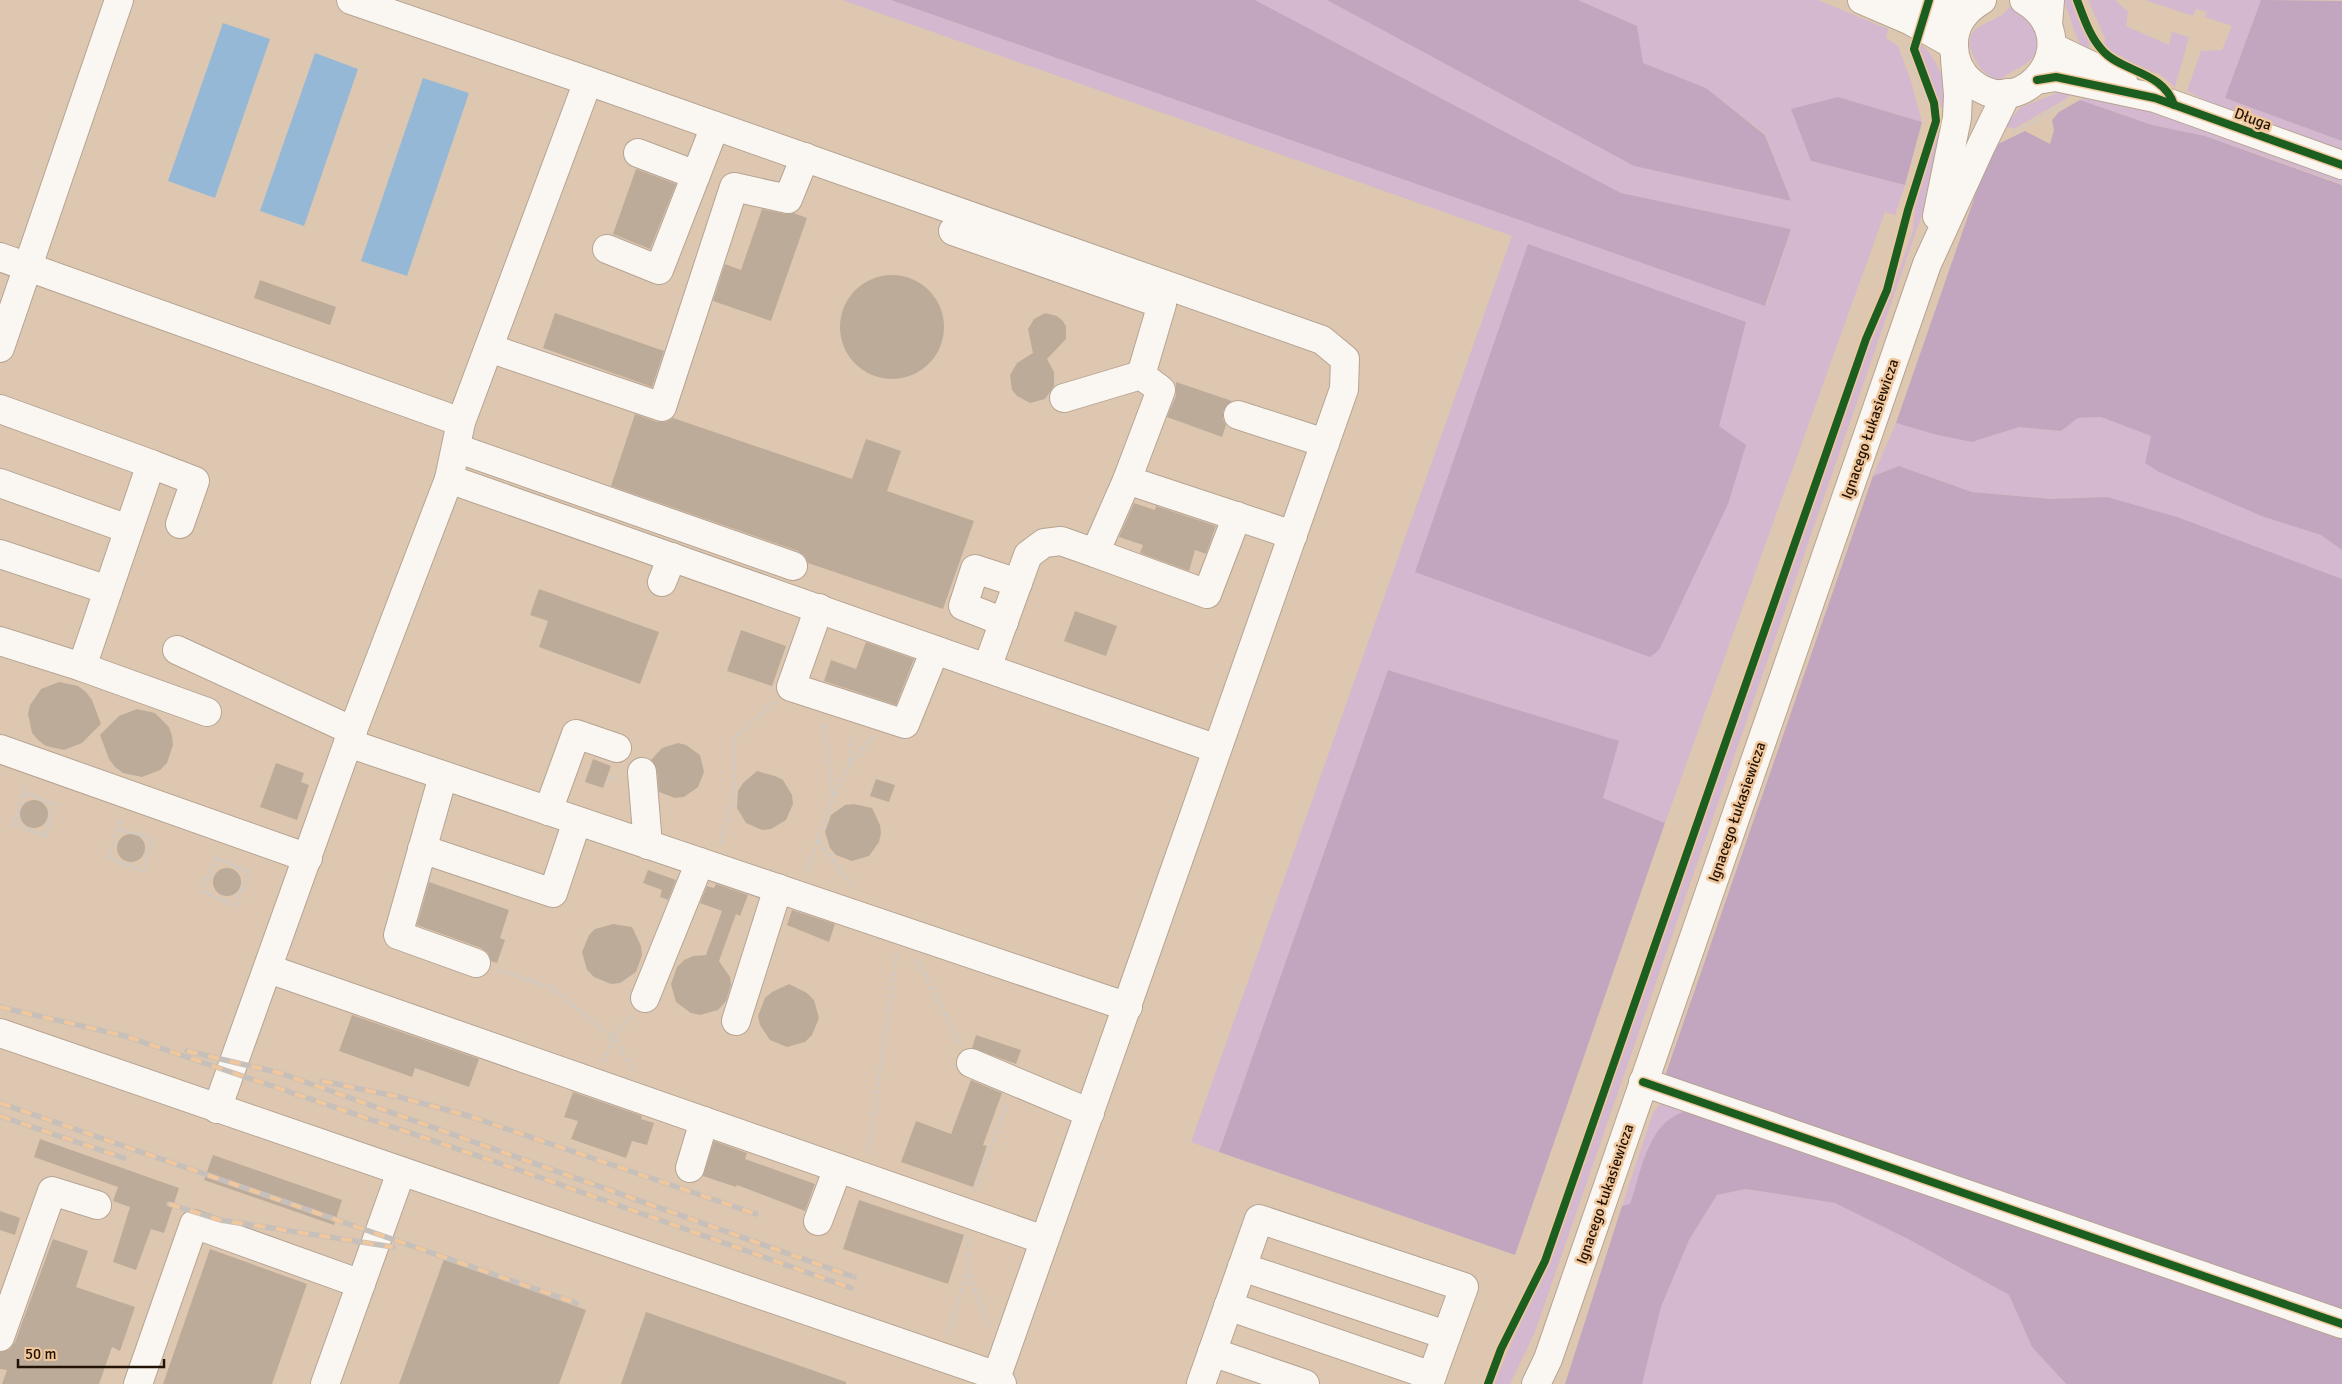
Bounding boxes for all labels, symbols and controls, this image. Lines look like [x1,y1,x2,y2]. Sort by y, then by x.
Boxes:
street label: Długa [2232,104,2274,134]
street label: Ignacego Łukasiewicza [1838,357,1902,501]
street label: Ignacego Łukasiewicza [1705,740,1769,884]
street label: Ignacego Łukasiewicza [1573,1122,1637,1266]
scale bar [18,1336,164,1368]
text: 50 m [25,1345,56,1363]

